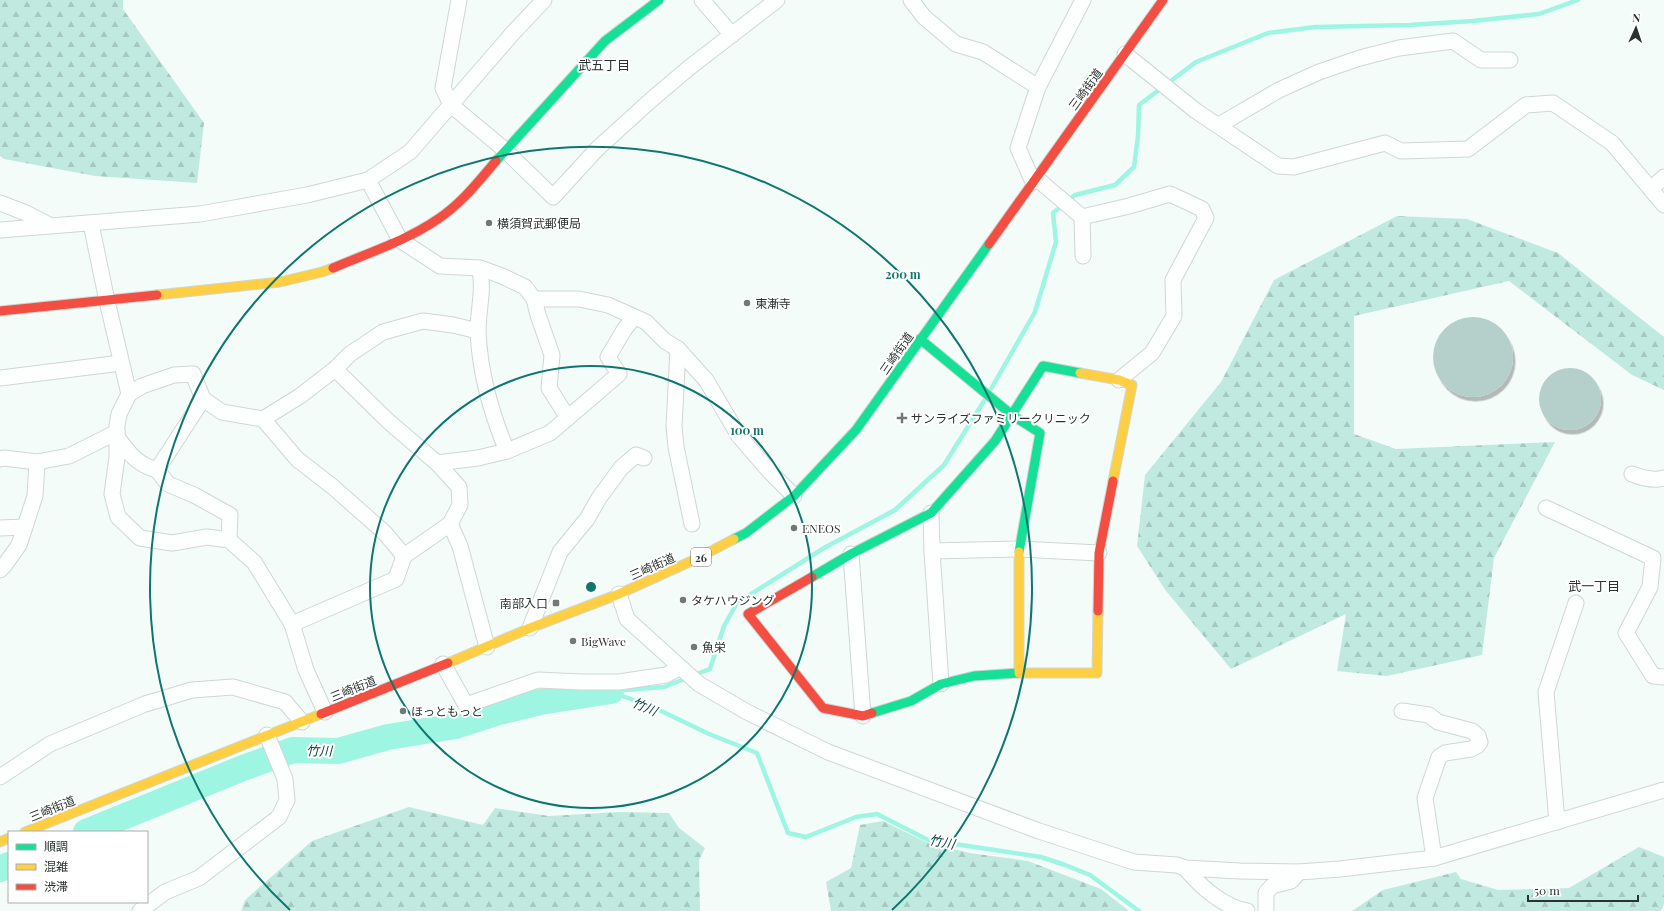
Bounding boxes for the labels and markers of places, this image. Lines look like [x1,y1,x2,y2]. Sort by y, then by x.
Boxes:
place label: 横須賀武郵便局 [497,215,581,231]
marker: 横須賀武郵便局 [484,218,494,228]
place label: 東漸寺 [755,295,791,311]
marker: 東漸寺 [742,298,752,308]
place label: サンライズファミリークリニック [911,410,1091,426]
marker: サンライズファミリークリニック [896,412,908,424]
place label: ENEOS [802,520,840,536]
marker: ENEOS [789,523,799,533]
centre of rings [584,580,598,594]
place label: タケハウジング [691,592,775,608]
place label: 南部入口 [500,595,548,611]
marker: タケハウジング [678,595,688,605]
marker: 南部入口 [551,598,561,608]
place label: BigWave [581,633,626,649]
marker: BigWave [568,636,578,646]
place label: 魚栄 [702,639,726,655]
marker: 魚栄 [689,642,699,652]
place label: ほっともっと [411,703,483,719]
marker: ほっともっと [398,706,408,716]

